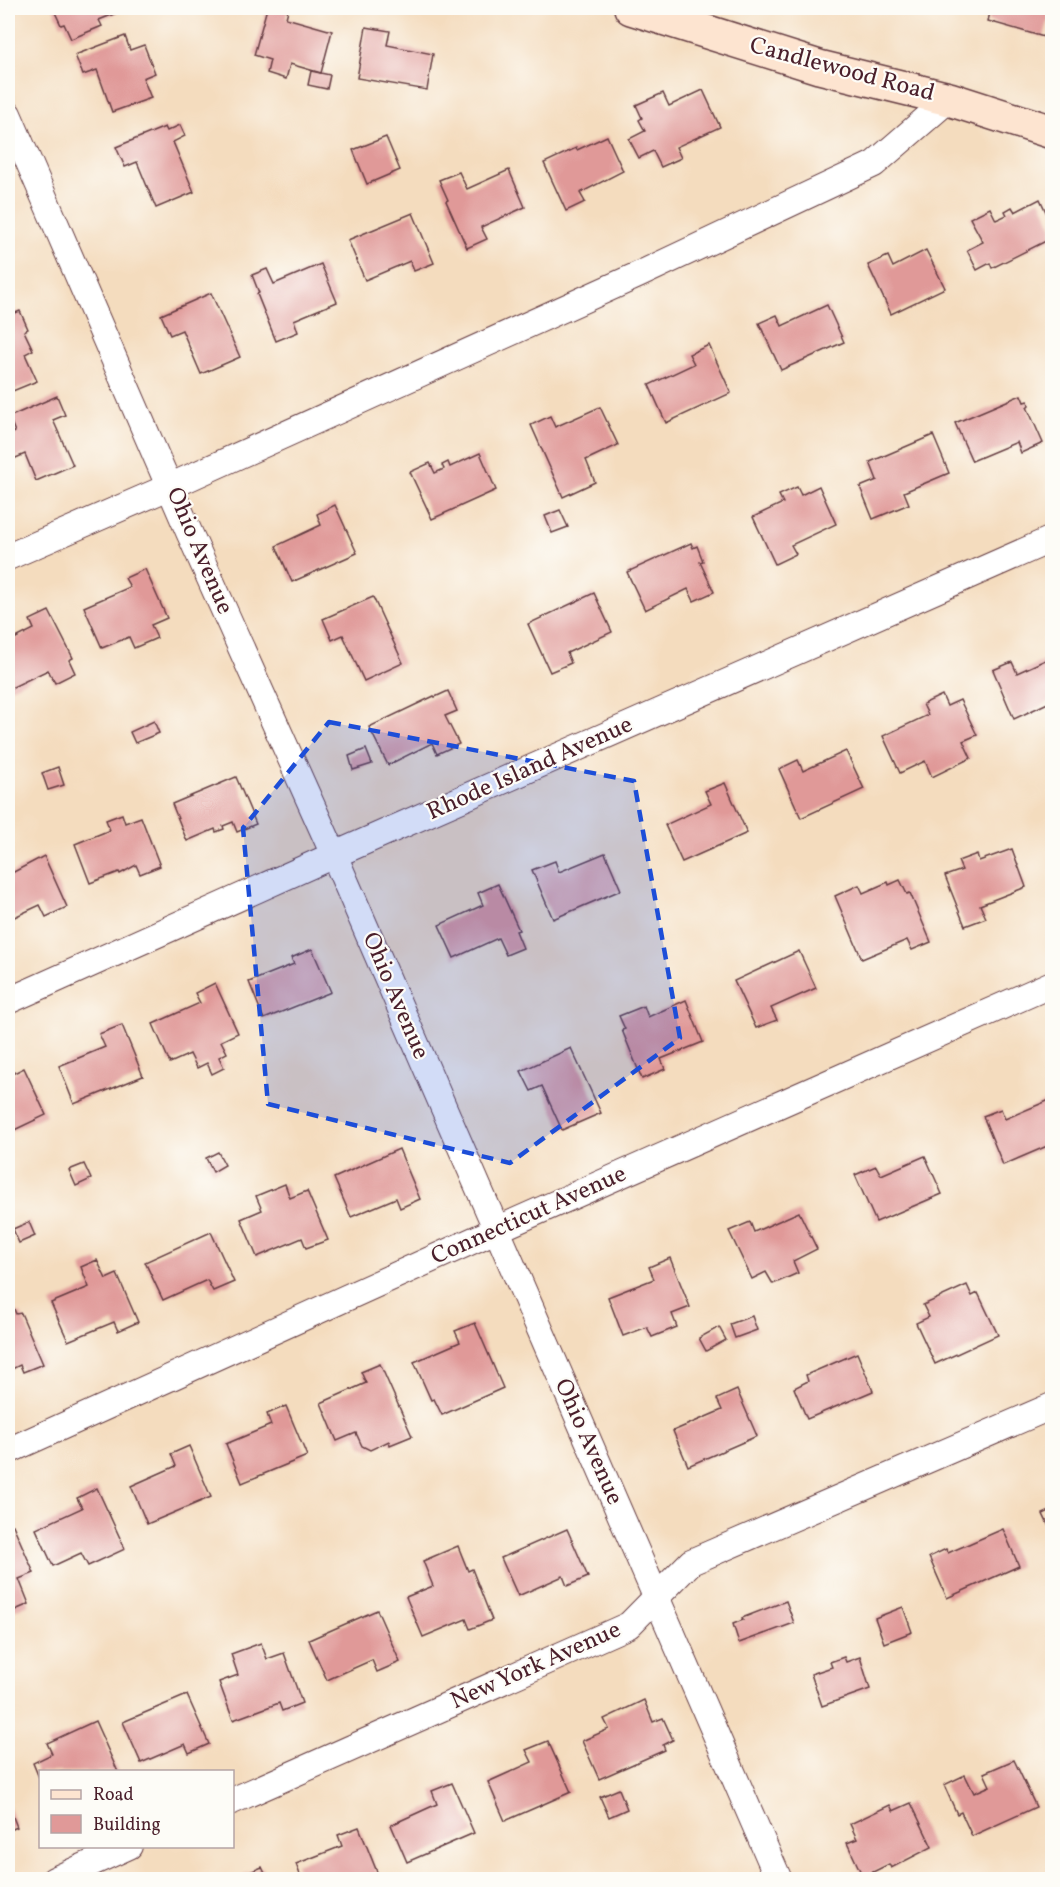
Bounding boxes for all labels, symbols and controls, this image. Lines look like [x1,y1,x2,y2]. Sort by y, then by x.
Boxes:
street label: Candlewood Road [746,29,938,111]
street label: Ohio Avenue [157,482,241,620]
street label: Rhode Island Avenue [422,708,638,830]
street label: Ohio Avenue [353,927,437,1065]
street label: Connecticut Avenue [426,1158,632,1274]
street label: Ohio Avenue [545,1373,631,1511]
street label: New York Avenue [445,1613,627,1719]
legend [39,1770,234,1848]
text: Road [93,1783,134,1808]
text: Building [93,1813,161,1838]

